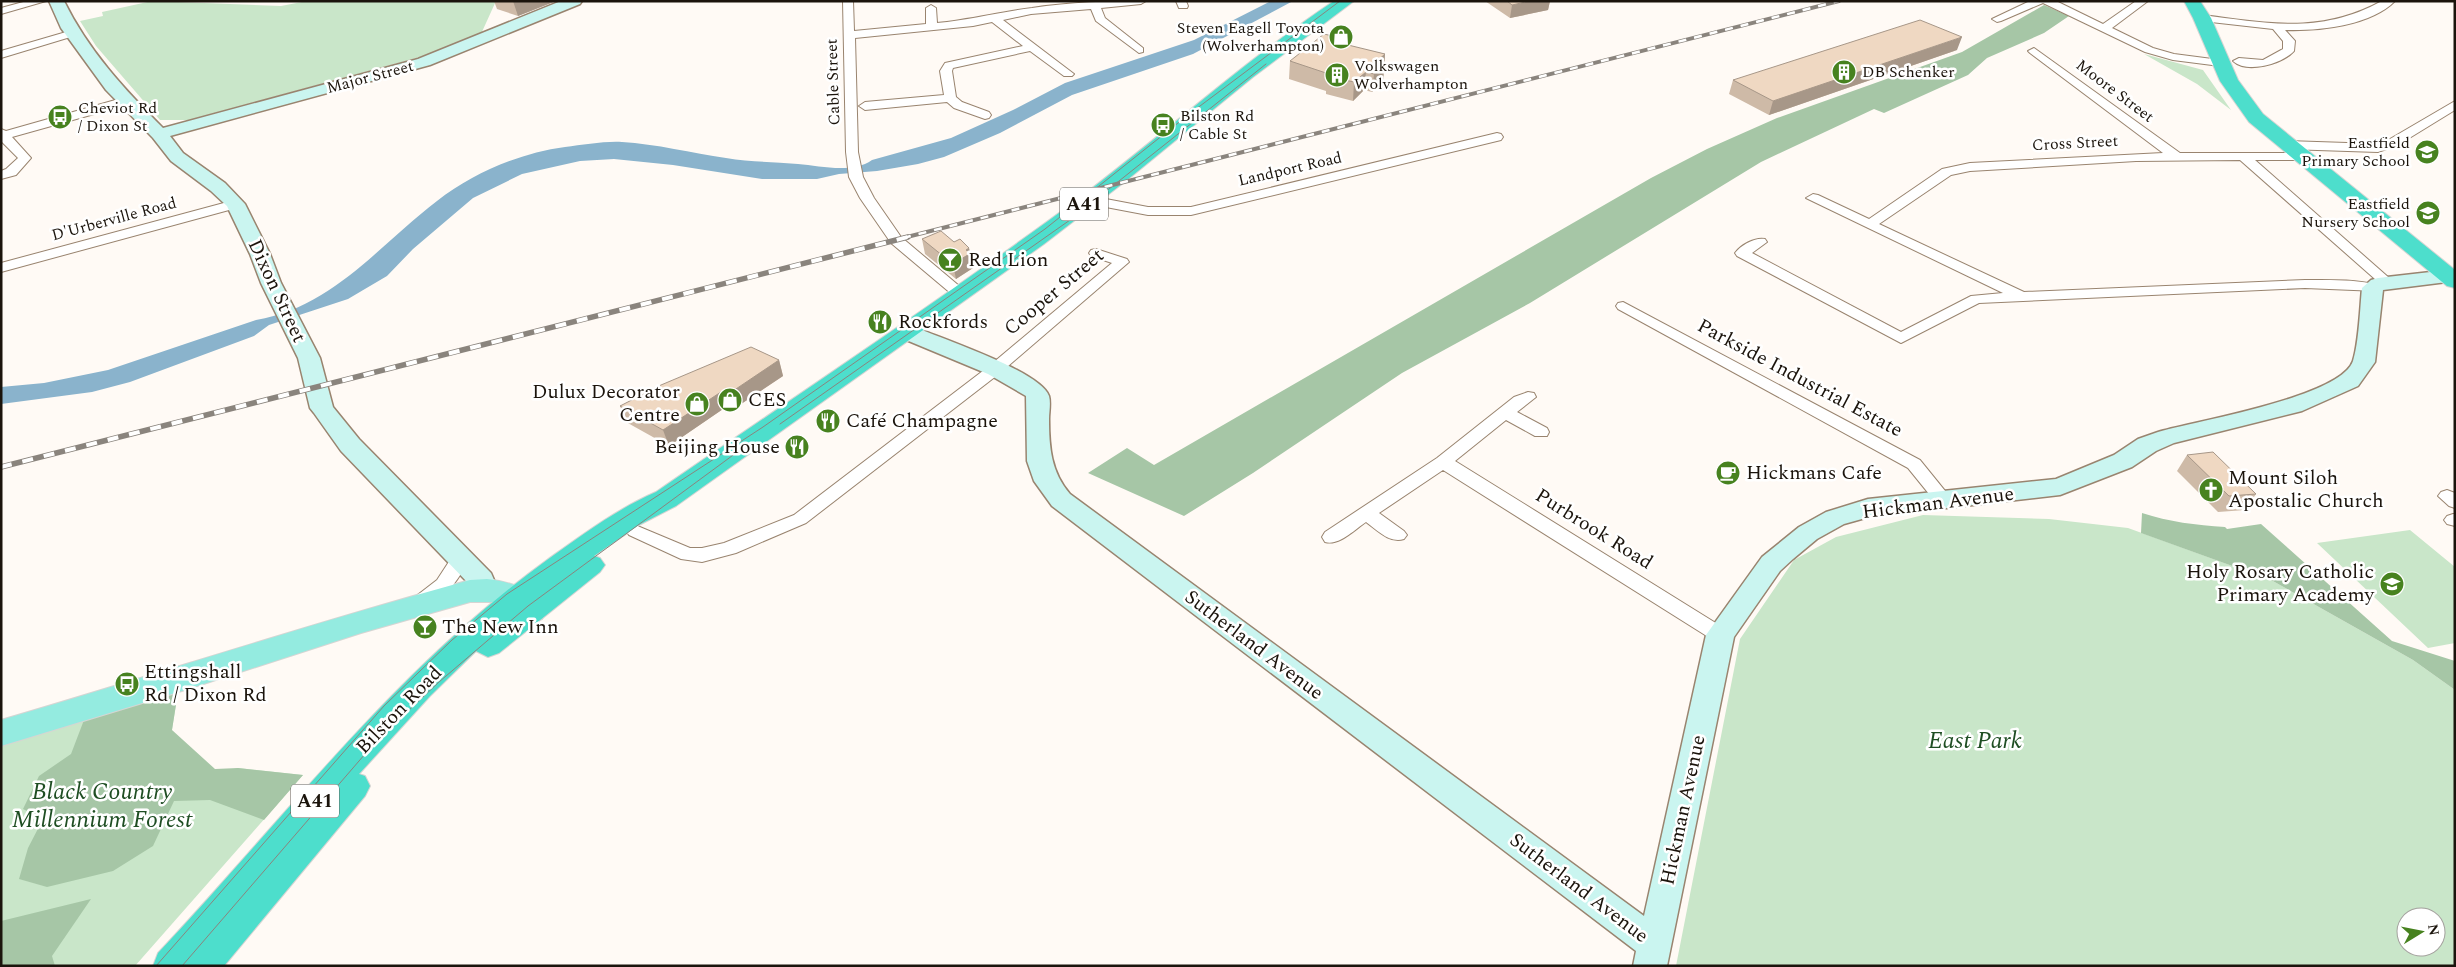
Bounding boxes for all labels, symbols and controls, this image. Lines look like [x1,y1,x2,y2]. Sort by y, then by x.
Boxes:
place label: Steven Eagell Toyota (Wolverhampton) [1177,16,1324,58]
shop icon: Steven Eagell Toyota (Wolverhampton) [1328,24,1354,50]
street label: Cable Street [819,38,847,126]
street label: Moore Street [2071,53,2160,129]
street label: Major Street [324,54,416,100]
place label: Volkswagen Wolverhampton [1354,54,1468,96]
building icon: DB Schenker [1831,59,1857,85]
place label: DB Schenker [1862,60,1954,84]
building icon: Volkswagen Wolverhampton [1324,62,1350,88]
place label: Cheviot Rd / Dixon St [78,96,157,138]
bus stop icon: Cheviot Rd / Dixon St [47,104,73,130]
place label: Bilston Rd / Cable St [1180,104,1254,146]
bus stop icon: Bilston Rd / Cable St [1150,112,1176,138]
street label: Cross Street [2031,129,2119,157]
place label: Eastfield Primary School [2301,131,2410,173]
school or university icon: Eastfield Primary School [2414,139,2440,165]
street label: Landport Road [1236,145,1344,193]
road number: A41 [1060,188,1108,220]
street label: D'Urberville Road [49,191,179,247]
place label: Eastfield Nursery School [2301,192,2410,234]
school or university icon: Eastfield Nursery School [2415,200,2441,226]
street label: Dixon Street [240,234,314,348]
street label: Cooper Street [997,241,1111,343]
place label: Red Lion [968,245,1048,275]
bar icon: Red Lion [937,247,963,273]
place label: Rockfords [898,307,988,337]
restaurant icon: Rockfords [867,309,893,335]
street label: Parkside Industrial Estate [1692,311,1908,445]
place label: Dulux Decorator Centre [532,377,680,430]
place label: CES [748,385,786,415]
shop icon: CES [717,387,743,413]
shop icon: Dulux Decorator Centre [684,391,710,417]
place label: Café Champagne [846,406,998,436]
restaurant icon: Café Champagne [815,408,841,434]
place label: Beijing House [654,432,780,462]
restaurant icon: Beijing House [784,434,810,460]
place label: Hickmans Cafe [1746,458,1882,488]
cafe icon: Hickmans Cafe [1715,460,1741,486]
place label: Mount Siloh Apostalic Church [2228,463,2384,516]
church icon: Mount Siloh Apostalic Church [2198,477,2224,503]
street label: Hickman Avenue [1860,479,2016,527]
street label: Purbrook Road [1529,481,1659,577]
place label: Holy Rosary Catholic Primary Academy [2186,557,2375,610]
school or university icon: Holy Rosary Catholic Primary Academy [2379,571,2405,597]
street label: Sutherland Avenue [1178,583,1330,707]
place label: The New Inn [442,612,559,642]
bar icon: The New Inn [412,614,438,640]
place label: Ettingshall Rd / Dixon Rd [144,657,267,710]
street label: Bilston Road [349,659,449,761]
bus stop icon: Ettingshall Rd / Dixon Rd [114,671,140,697]
park label: East Park [1928,723,2022,759]
street label: Hickman Avenue [1652,732,1714,888]
park label: Black Country Millennium Forest [12,774,193,838]
road number: A41 [291,784,339,818]
street label: Sutherland Avenue [1503,826,1655,950]
north arrow [2396,907,2446,957]
text: N [2422,922,2445,937]

